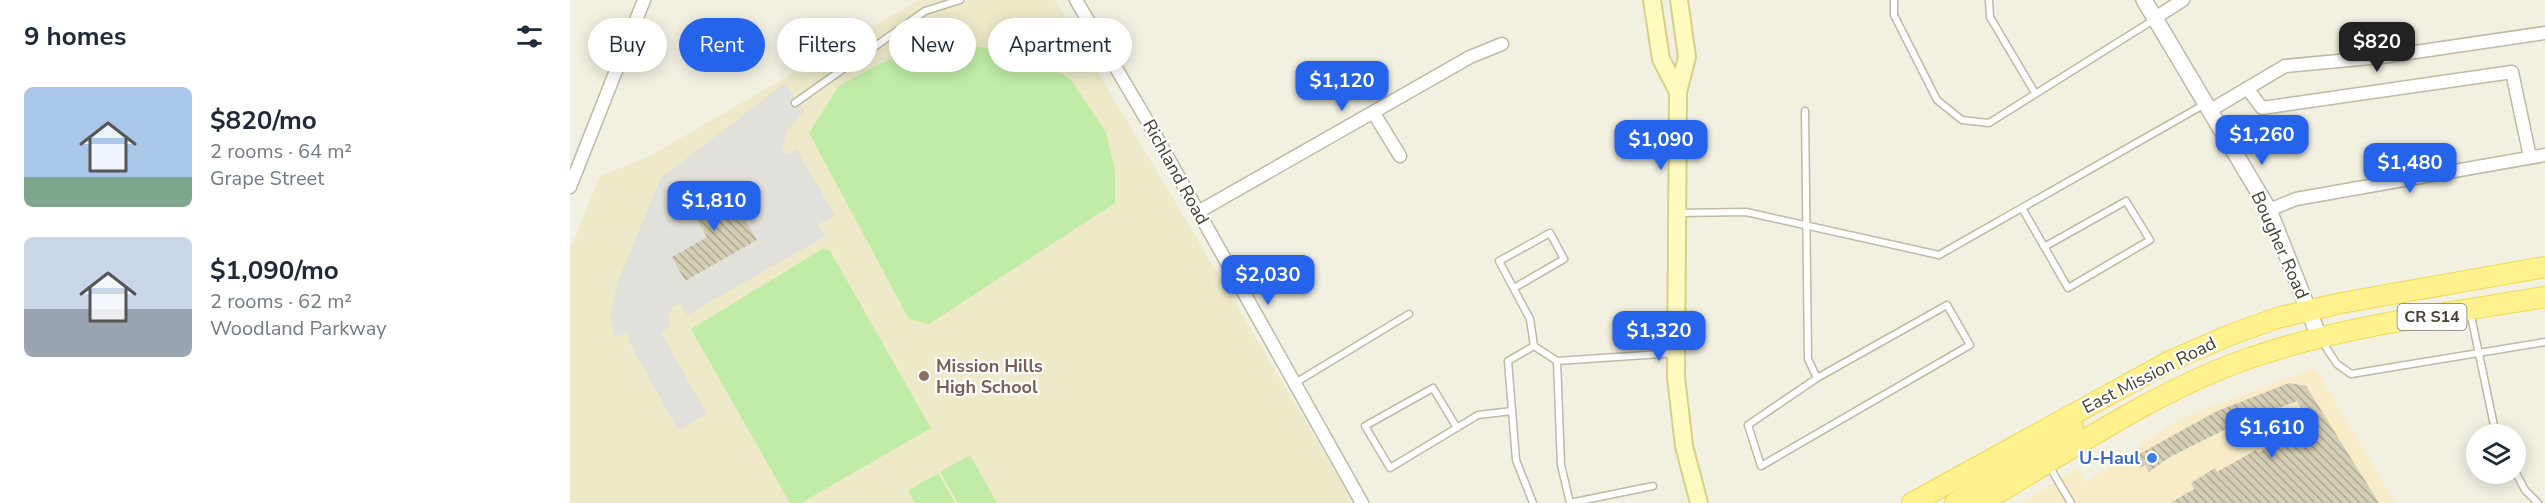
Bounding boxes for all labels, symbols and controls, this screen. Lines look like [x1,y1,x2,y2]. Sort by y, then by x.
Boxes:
chip: Buy [588,18,667,72]
chip: Rent [679,18,765,72]
chip: Filters [777,18,877,72]
chip: New [889,18,976,72]
chip: Apartment [988,18,1132,72]
text: 9 homes [24,19,126,54]
icon: filters [513,20,546,53]
pin: $820 [2341,22,2413,73]
text: $820 [2353,28,2401,55]
pin: $1,120 [1293,61,1391,112]
text: $1,120 [1310,67,1374,94]
text: $820/mo [210,103,317,138]
icon: home [72,111,144,183]
street label: Richland Road [1137,115,1215,229]
pin: $1,260 [2213,115,2311,166]
pin: $1,090 [1612,120,1710,171]
text: $1,260 [2230,121,2294,148]
text: $1,090 [1629,126,1693,153]
text: 2 rooms · 64 m² [210,138,352,165]
pin: $1,480 [2361,143,2459,194]
text: $1,480 [2378,149,2442,176]
text: Grape Street [210,165,324,192]
pin: $1,810 [665,181,763,232]
text: $1,810 [682,187,746,214]
street label: Bougher Road [2246,187,2314,303]
text: $1,090/mo [210,253,339,288]
pin: $2,030 [1219,255,1317,306]
icon: home [72,261,144,333]
text: $2,030 [1236,261,1300,288]
text: 2 rooms · 62 m² [210,288,352,315]
road number: CR S14 [2398,304,2466,330]
pin: $1,320 [1610,311,1708,362]
text: Woodland Parkway [210,315,386,342]
text: $1,320 [1627,317,1691,344]
street label: East Mission Road [2078,331,2220,419]
place label: Mission Hills High School [936,354,1043,399]
marker: Mission Hills High School [917,369,931,383]
pin: $1,610 [2223,408,2321,459]
text: $1,610 [2240,414,2304,441]
map controls [2466,424,2526,484]
button: layers [2466,424,2526,484]
place label: U-Haul [2079,446,2140,470]
marker: U-Haul [2145,451,2159,465]

